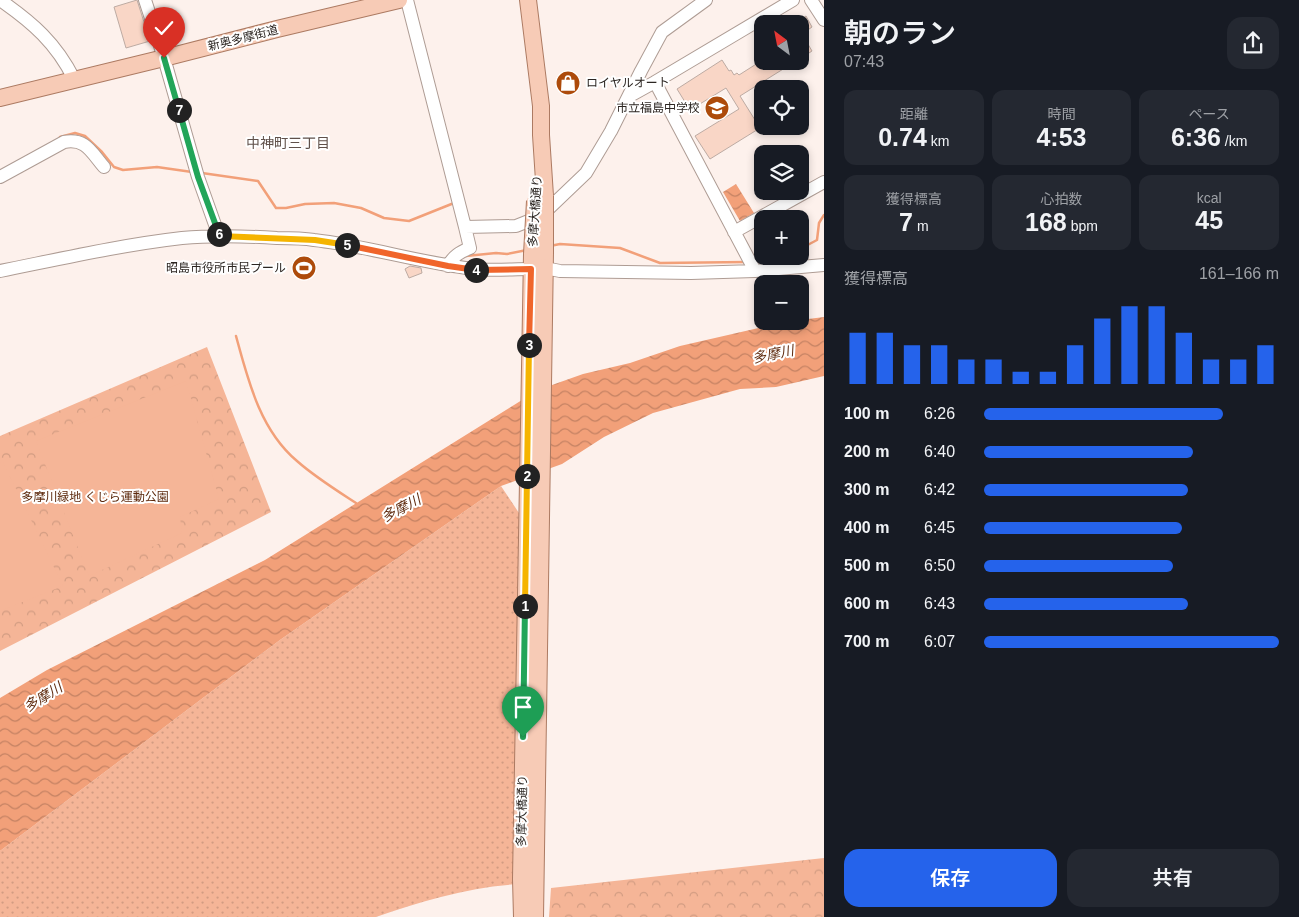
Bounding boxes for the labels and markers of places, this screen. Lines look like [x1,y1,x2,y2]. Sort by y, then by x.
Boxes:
pin [143,7,185,58]
shop icon: ロイヤルオート [555,70,581,96]
place label: ロイヤルオート [586,76,670,90]
school or university icon: 市立福島中学校 [704,95,730,121]
pin: 7 [166,98,192,122]
place label: 市立福島中学校 [616,101,700,115]
pin: 6 [206,222,232,246]
pin: 5 [334,232,360,258]
sports icon: 昭島市役所市民プール [291,255,317,281]
pin: 4 [464,258,488,282]
place label: 昭島市役所市民プール [166,261,286,275]
pin: 3 [516,332,542,358]
pin: 2 [514,464,540,488]
pin: 1 [512,594,538,618]
pin [502,686,544,737]

